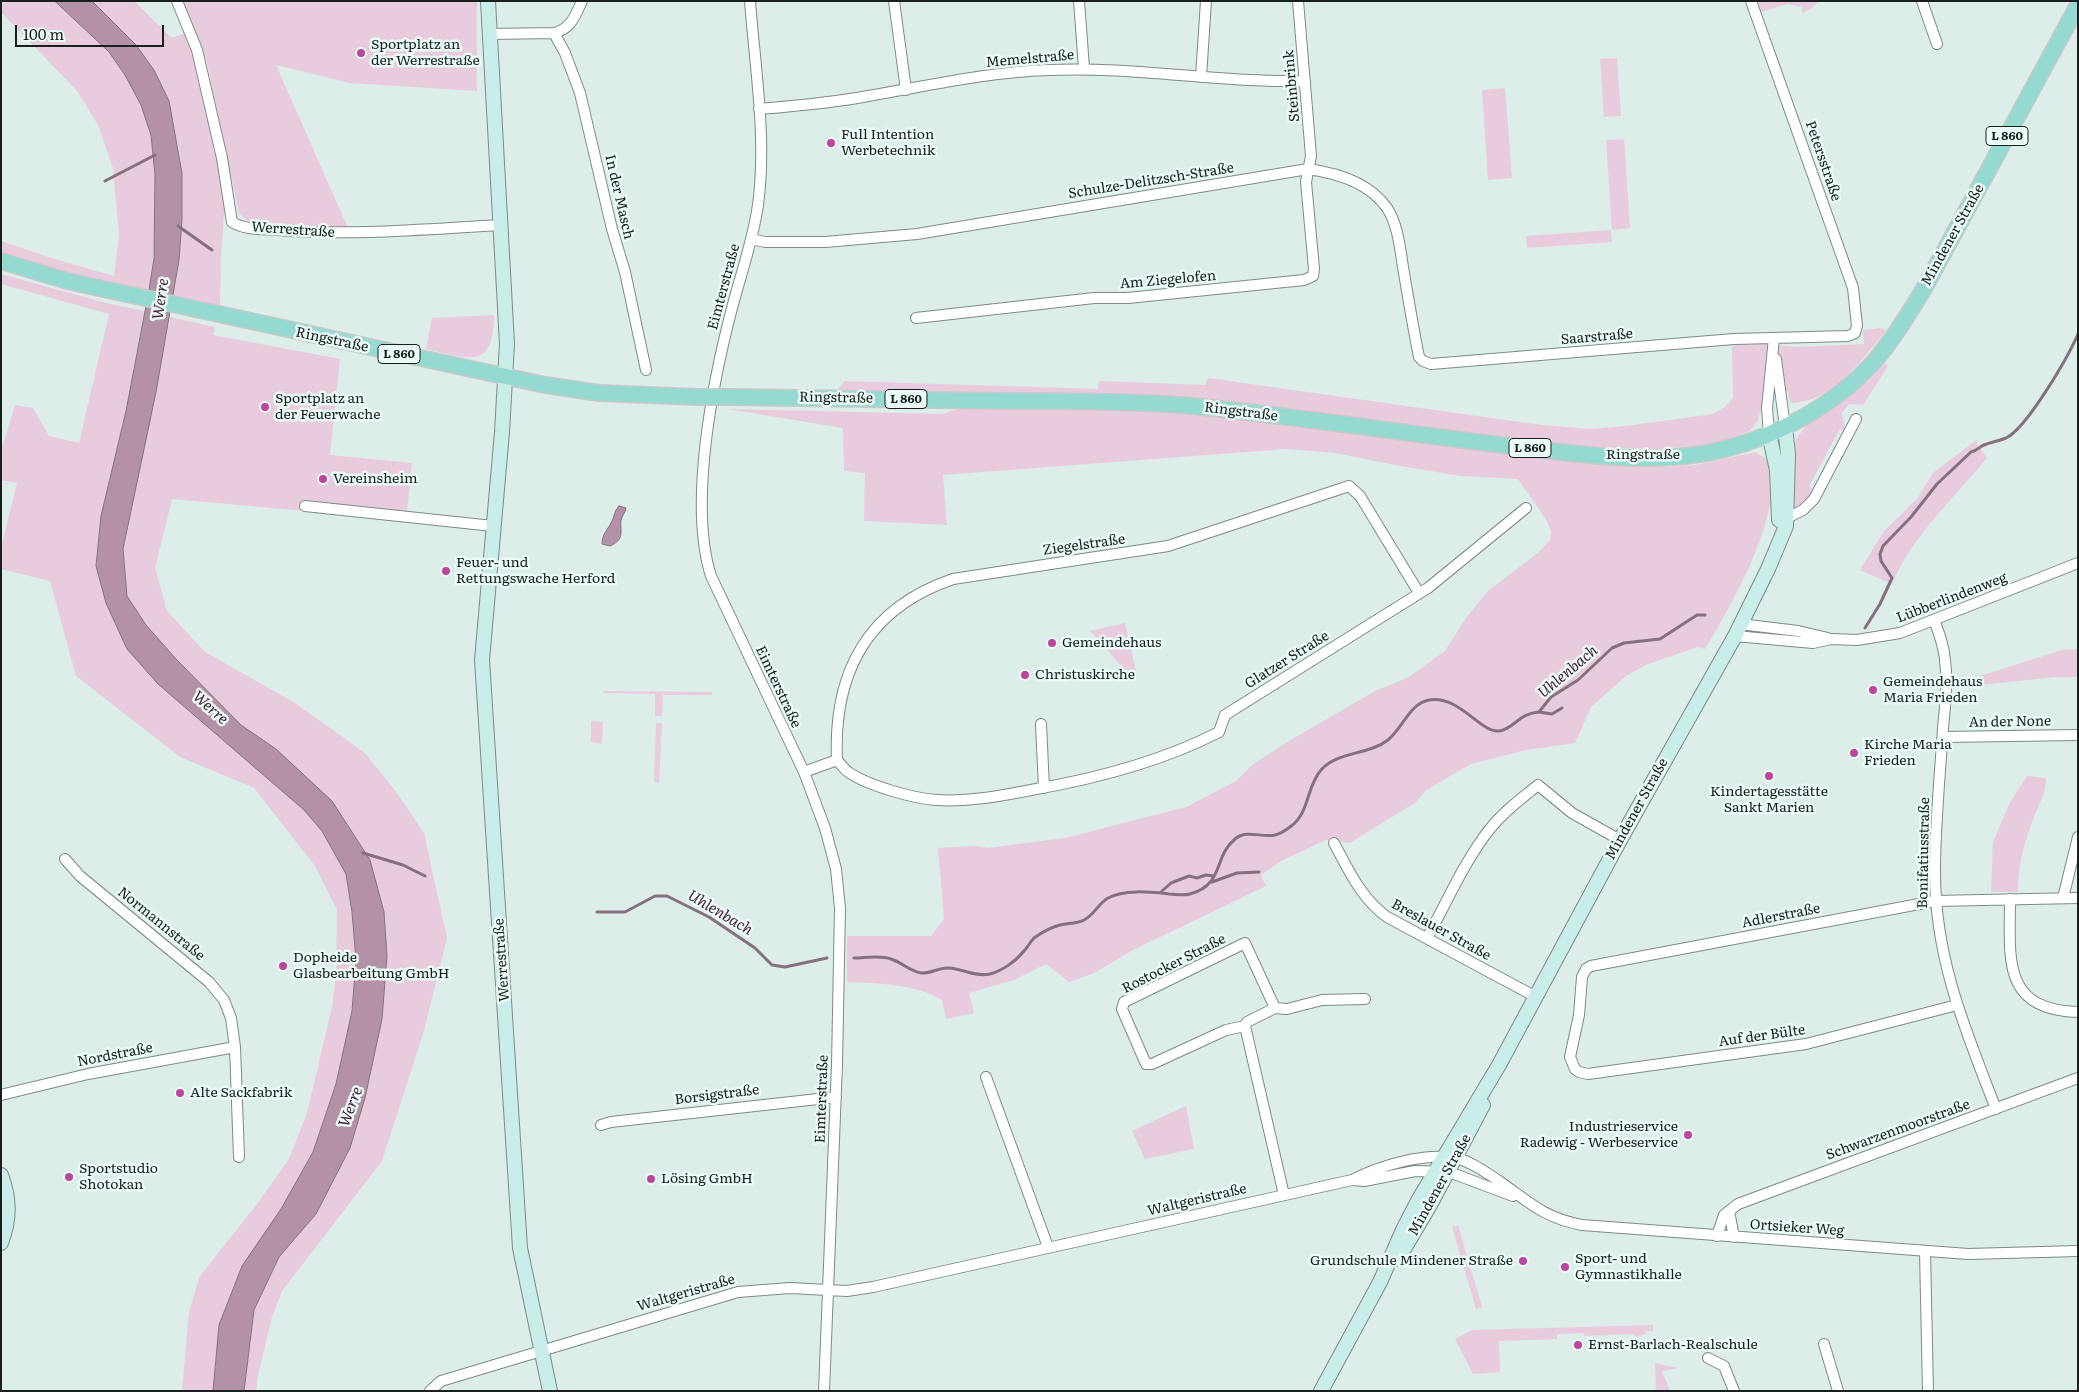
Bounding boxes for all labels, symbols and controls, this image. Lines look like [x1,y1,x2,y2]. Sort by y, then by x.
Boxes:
scale bar [18,15,166,47]
text: 100 m [23,22,64,45]
place label: Sportplatz an der Werrestraße [371,37,480,70]
marker: Sportplatz an der Werrestraße [355,47,367,59]
street label: Memelstraße [985,47,1075,71]
street label: Steinbrink [1280,49,1304,123]
street label: Petersstraße [1801,119,1845,203]
road number: L 860 [1986,126,2028,146]
place label: Full Intention Werbetechnik [841,127,935,160]
marker: Full Intention Werbetechnik [825,137,837,149]
street label: In der Masch [601,153,637,241]
street label: Schulze-Delitzsch-Straße [1067,160,1235,202]
street label: Mindener Straße [1918,181,1988,289]
street label: Werrestraße [251,219,335,241]
street label: Eimterstraße [704,242,744,332]
street label: Am Ziegelofen [1119,267,1217,293]
water label: Werre [149,277,173,321]
street label: Ringstraße [294,324,370,356]
street label: Saarstraße [1560,325,1634,349]
road number: L 860 [378,344,420,364]
street label: Ringstraße [799,389,873,407]
road number: L 860 [885,389,927,408]
place label: Sportplatz an der Feuerwache [275,391,381,424]
street label: Ringstraße [1203,399,1279,425]
marker: Sportplatz an der Feuerwache [259,401,271,413]
road number: L 860 [1509,438,1551,458]
street label: Ringstraße [1606,447,1680,463]
place label: Vereinsheim [333,471,418,487]
marker: Vereinsheim [317,473,329,485]
street label: Ziegelstraße [1042,531,1126,559]
place label: Feuer- und Rettungswache Herford [456,555,615,588]
marker: Feuer- und Rettungswache Herford [440,565,452,577]
street label: Lübberlindenweg [1894,569,2010,627]
street label: Glatzer Straße [1242,627,1332,693]
place label: Gemeindehaus [1062,635,1161,651]
marker: Gemeindehaus [1046,637,1058,649]
water label: Uhlenbach [1535,642,1601,702]
street label: Eimterstraße [752,643,804,731]
place label: Christuskirche [1035,667,1135,683]
marker: Christuskirche [1019,669,1031,681]
place label: Gemeindehaus Maria Frieden [1883,674,1982,706]
marker: Gemeindehaus Maria Frieden [1867,684,1879,696]
water label: Werre [189,687,231,729]
street label: An der None [1969,713,2051,731]
place label: Kirche Maria Frieden [1864,737,1952,770]
marker: Kirche Maria Frieden [1848,747,1860,759]
street label: Mindener Straße [1602,755,1672,863]
marker: Kindertagesstätte Sankt Marien [1763,770,1775,782]
place label: Kindertagesstätte Sankt Marien [1710,784,1828,816]
street label: Bonifatiusstraße [1915,797,1933,909]
street label: Normannstraße [114,884,208,964]
water label: Uhlenbach [684,887,756,939]
street label: Breslauer Straße [1388,896,1494,964]
street label: Adlerstraße [1740,900,1822,932]
street label: Werrestraße [491,918,513,1002]
street label: Rostocker Straße [1119,931,1229,997]
place label: Dopheide Glasbearbeitung GmbH [293,950,449,982]
marker: Dopheide Glasbearbeitung GmbH [277,960,289,972]
street label: Auf der Bülte [1718,1022,1806,1050]
street label: Nordstraße [76,1039,154,1071]
street label: Eimterstraße [812,1054,832,1144]
street label: Borsigstraße [674,1081,760,1109]
water label: Werre [335,1084,367,1130]
place label: Alte Sackfabrik [190,1085,292,1101]
marker: Alte Sackfabrik [174,1087,186,1099]
street label: Schwarzenmoorstraße [1824,1096,1972,1164]
place label: Industrieservice Radewig - Werbeservice [1520,1119,1678,1152]
marker: Industrieservice Radewig - Werbeservice [1682,1129,1694,1141]
street label: Mindener Straße [1405,1131,1475,1239]
place label: Sportstudio Shotokan [79,1161,158,1194]
marker: Sportstudio Shotokan [63,1171,75,1183]
place label: Lösing GmbH [661,1171,753,1187]
marker: Lösing GmbH [645,1173,657,1185]
street label: Waltgeristraße [1146,1180,1248,1220]
street label: Ortsieker Weg [1749,1216,1845,1240]
place label: Sport- und Gymnastikhalle [1575,1251,1682,1284]
place label: Grundschule Mindener Straße [1310,1253,1513,1269]
marker: Grundschule Mindener Straße [1517,1255,1529,1267]
marker: Sport- und Gymnastikhalle [1559,1261,1571,1273]
street label: Waltgeristraße [635,1271,737,1315]
place label: Ernst-Barlach-Realschule [1588,1337,1758,1353]
marker: Ernst-Barlach-Realschule [1572,1339,1584,1351]

